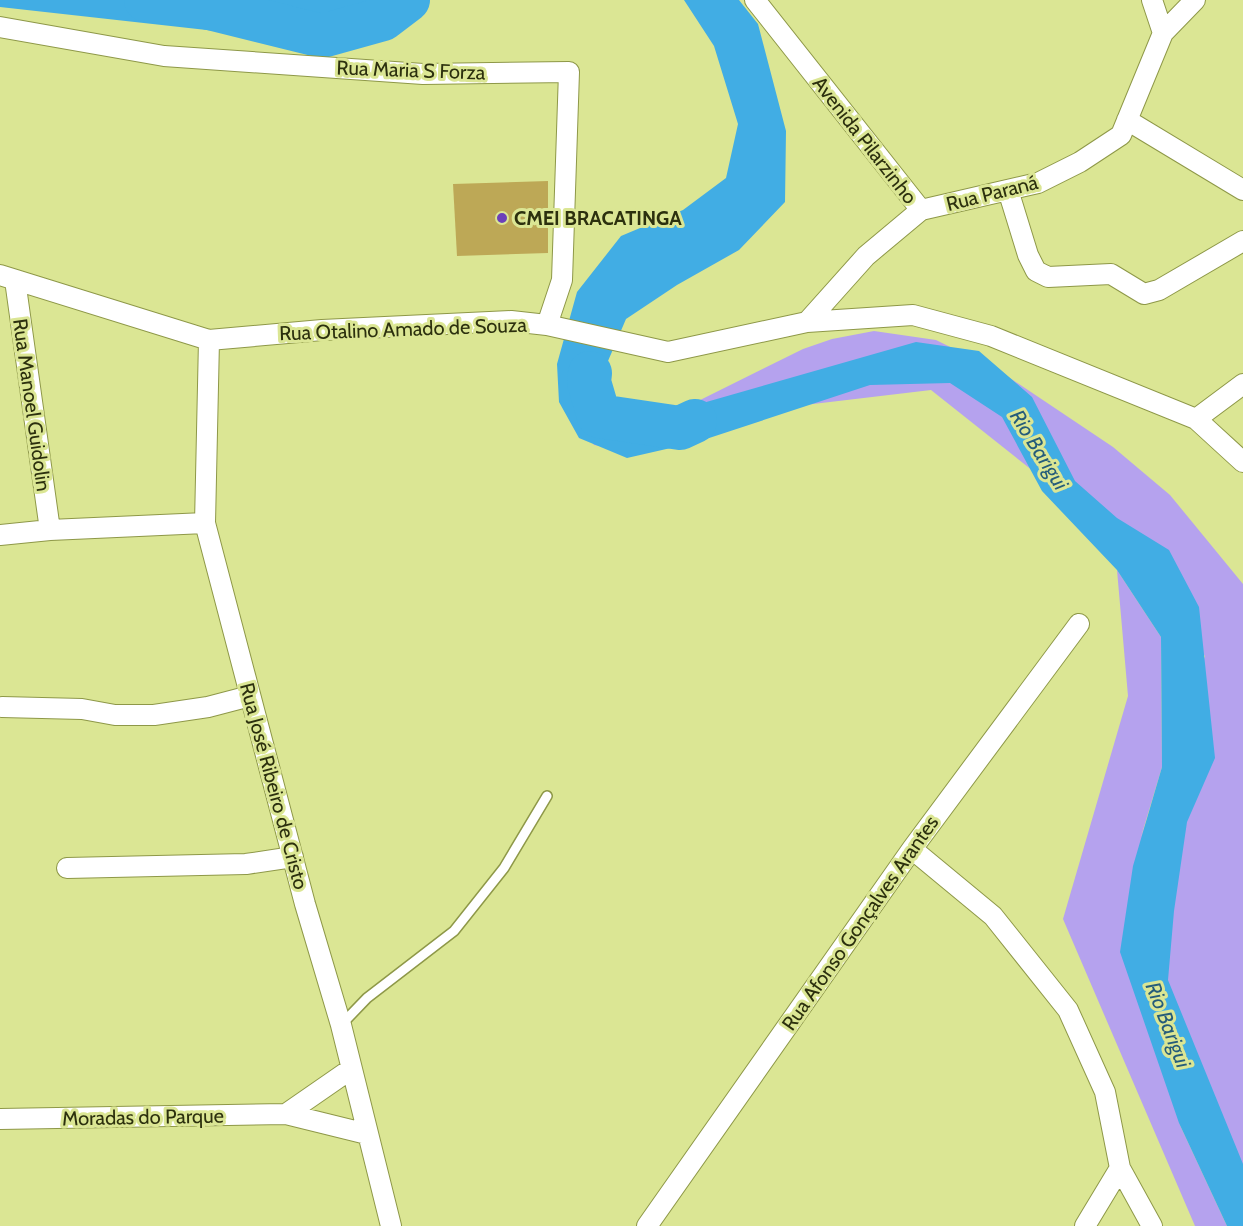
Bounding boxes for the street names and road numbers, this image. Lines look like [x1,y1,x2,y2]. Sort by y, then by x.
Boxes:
street label: Rua Maria S Forza [336,55,486,85]
street label: Avenida Pilarzinho [808,72,922,208]
street label: Rua Paraná [944,170,1041,216]
street label: Rua Otalino Amado de Souza [279,313,528,345]
street label: Rua Manoel Guidolin [8,317,56,493]
street label: Rua José Ribeiro de Cristo [235,680,313,892]
street label: Rua Afonso Gonçalves Arantes [777,811,943,1035]
street label: Moradas do Parque [62,1104,224,1130]

